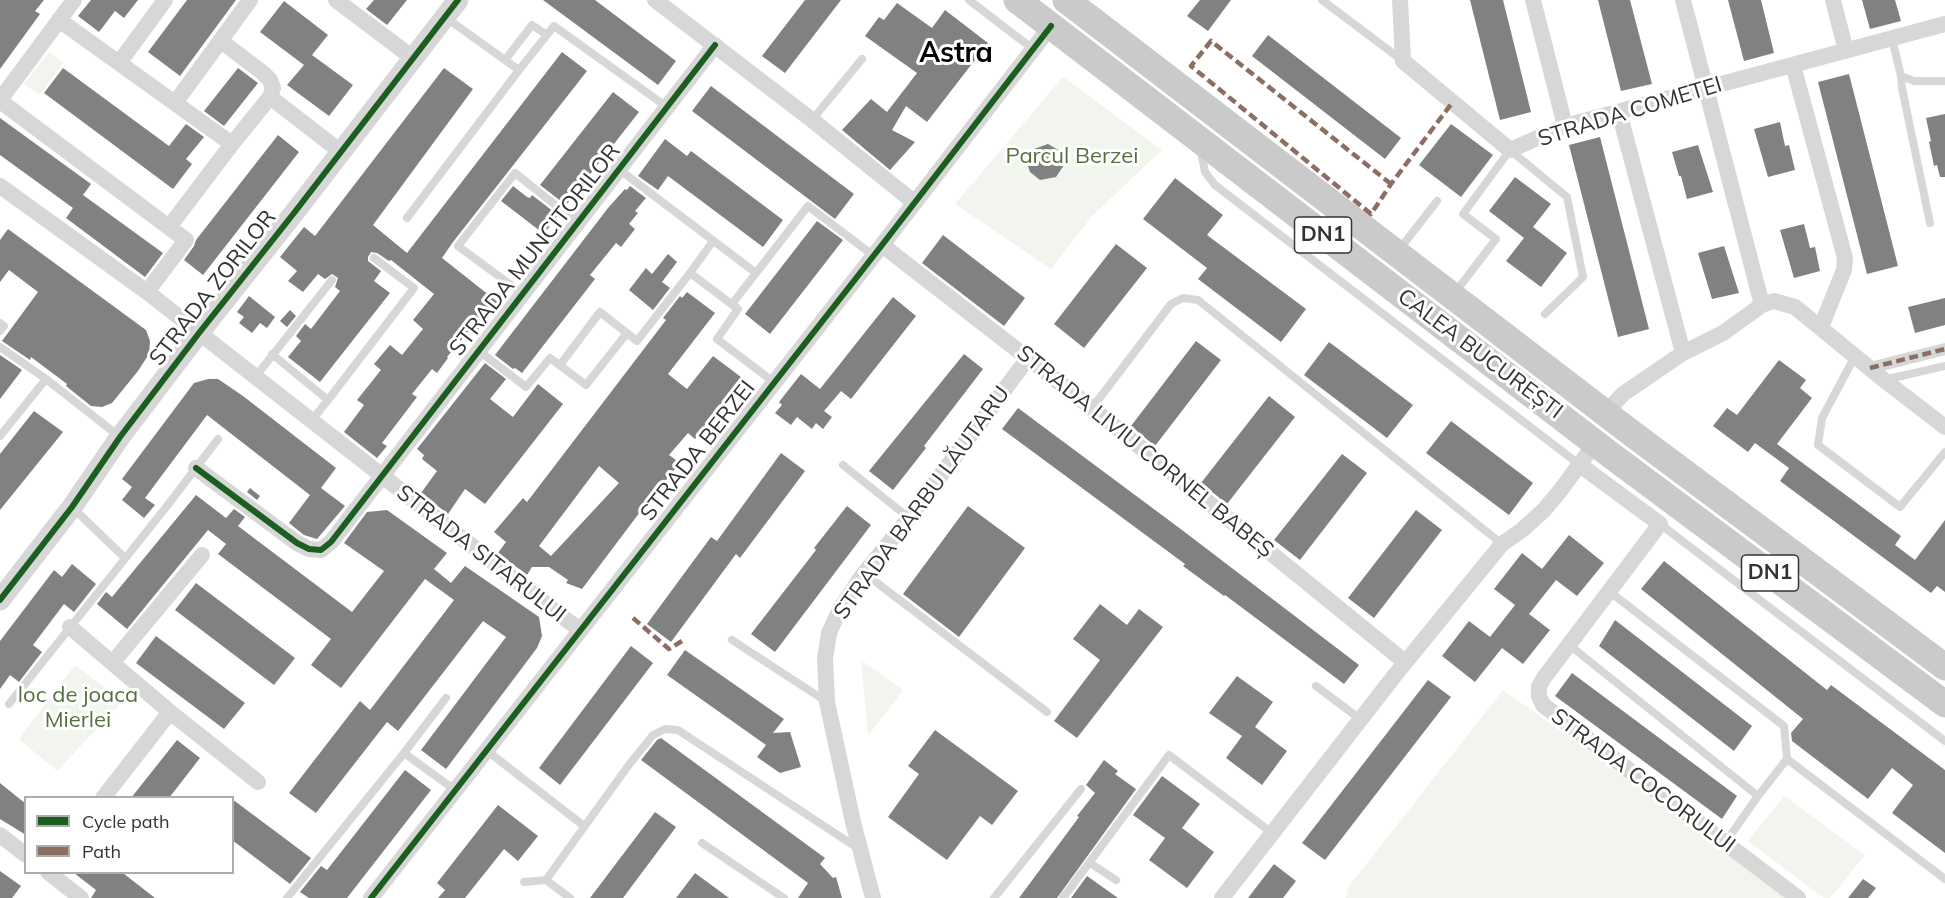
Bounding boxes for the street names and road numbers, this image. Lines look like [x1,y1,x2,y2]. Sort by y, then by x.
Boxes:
street label: STRADA COMETEI [1535,71,1725,153]
street label: STRADA MUNCITORILOR [444,139,626,361]
street label: STRADA ZORILOR [144,205,282,371]
road number: DN1 [1294,217,1352,253]
street label: CALEA BUCUREȘTI [1392,283,1568,425]
street label: STRADA LIVIU CORNEL BABEȘ [1011,340,1279,564]
street label: STRADA BERZEI [635,376,761,526]
street label: STRADA BARBU LĂUTARU [829,381,1015,625]
street label: STRADA SITARULUI [391,480,571,628]
road number: DN1 [1742,555,1798,591]
street label: STRADA COCORULUI [1546,703,1740,859]

